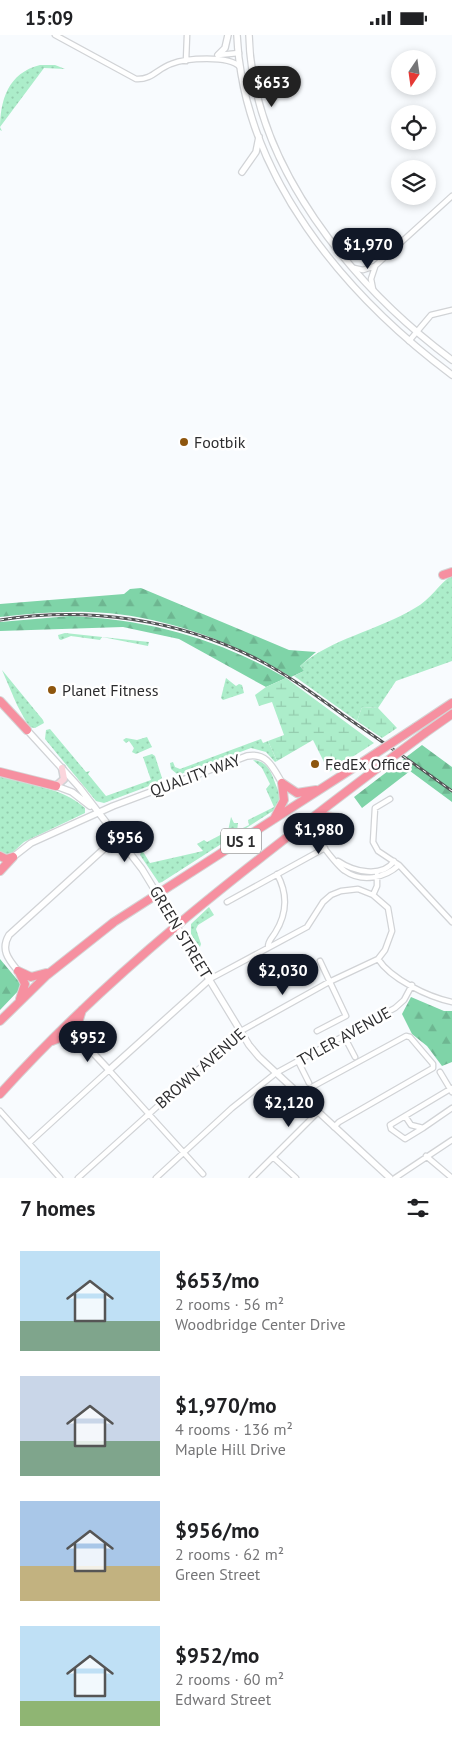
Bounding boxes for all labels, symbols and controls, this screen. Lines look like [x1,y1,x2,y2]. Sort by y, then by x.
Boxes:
text: 15:09 [25,6,73,30]
north arrow [391,50,436,95]
map controls [391,50,436,205]
pin: $653 [242,65,302,108]
text: $653 [254,72,290,92]
button: locate [391,105,436,150]
button: layers [391,160,436,205]
pin: $1,970 [327,227,409,270]
text: $1,970 [343,234,393,254]
place label: Footbik [194,432,246,452]
marker: Footbik [178,436,190,448]
place label: Planet Fitness [62,680,159,700]
marker: Planet Fitness [46,684,58,696]
street label: QUALITY WAY [147,749,243,801]
place label: FedEx Office [325,754,410,774]
marker: FedEx Office [309,758,321,770]
pin: $1,980 [278,813,360,855]
text: $1,980 [294,819,344,839]
pin: $956 [95,821,155,863]
text: $956 [107,827,143,847]
road number: US 1 [221,829,261,853]
street label: GREEN STREET [146,882,217,982]
pin: $2,030 [242,953,324,996]
text: $2,030 [258,960,308,980]
street label: TYLER AVENUE [294,1002,394,1070]
pin: $952 [58,1021,118,1063]
street label: BROWN AVENUE [151,1024,249,1112]
text: $952 [70,1027,106,1047]
pin: $2,120 [248,1085,330,1128]
text: $2,120 [264,1092,314,1112]
icon: filters [404,1194,432,1222]
text: 7 homes [20,1195,95,1222]
text: $653/mo [175,1267,259,1294]
icon: home [60,1271,120,1331]
text: 2 rooms · 56 m² [175,1294,284,1314]
text: Woodbridge Center Drive [175,1314,346,1334]
text: $1,970/mo [175,1392,277,1419]
icon: home [60,1396,120,1456]
text: 4 rooms · 136 m² [175,1419,293,1439]
text: Maple Hill Drive [175,1439,286,1459]
text: $956/mo [175,1517,259,1544]
icon: home [60,1521,120,1581]
text: 2 rooms · 62 m² [175,1544,284,1564]
text: Green Street [175,1564,260,1584]
text: $952/mo [175,1642,259,1669]
icon: home [60,1646,120,1706]
text: 2 rooms · 60 m² [175,1669,284,1689]
text: Edward Street [175,1689,271,1709]

